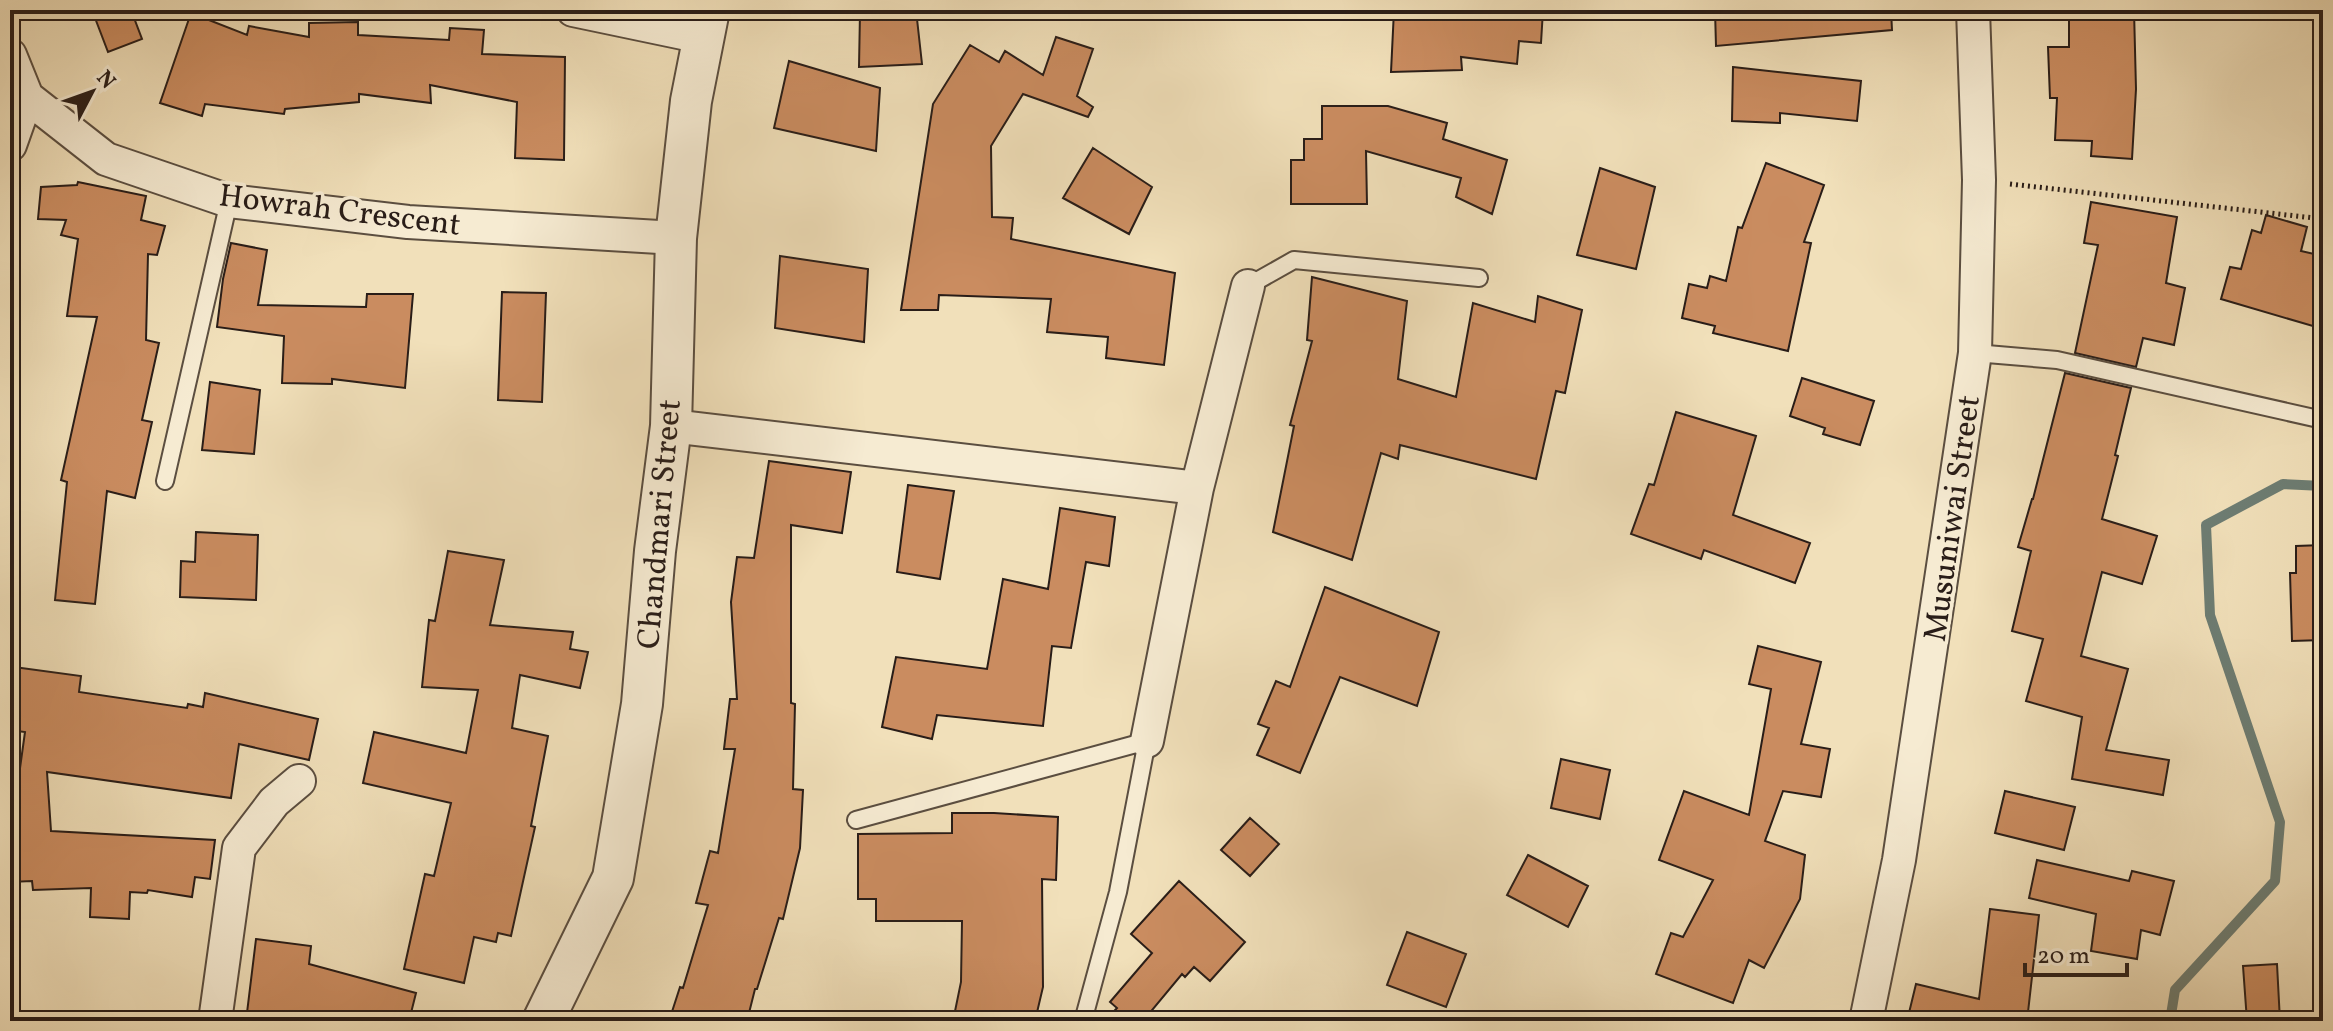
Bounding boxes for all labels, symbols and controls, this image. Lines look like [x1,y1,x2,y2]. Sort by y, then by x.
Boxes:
north arrow [52,52,132,132]
text: N [88,64,122,97]
street label: Howrah Crescent [216,175,463,249]
street label: Musuniwai Street [1915,392,1993,644]
street label: Chandmari Street [628,398,694,651]
scale bar [2025,927,2127,977]
text: 20 m [2037,940,2090,974]

